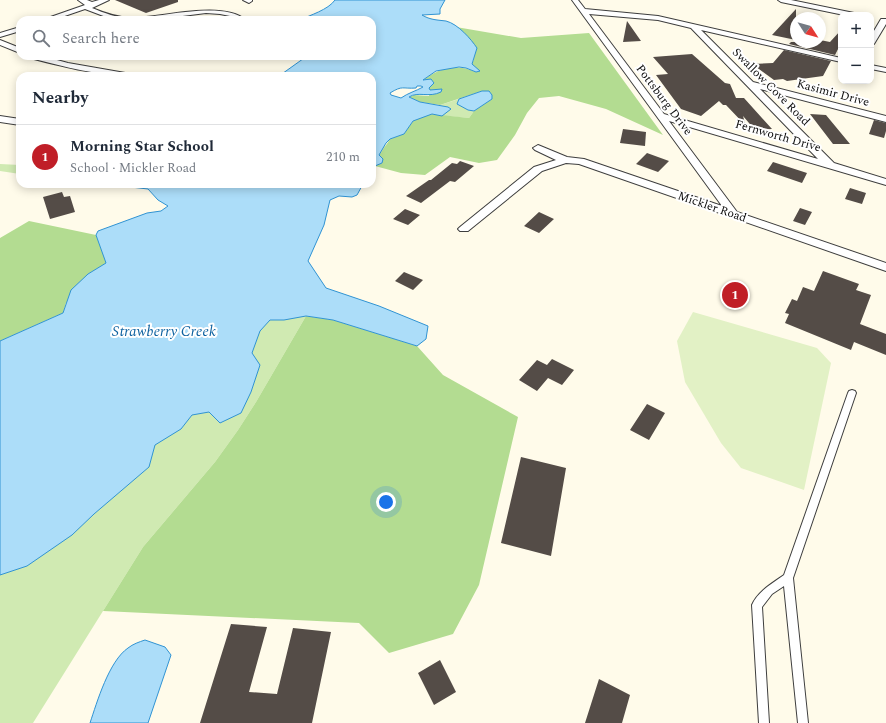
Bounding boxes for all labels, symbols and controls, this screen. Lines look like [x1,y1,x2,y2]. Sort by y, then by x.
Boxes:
north arrow [790,12,826,48]
map controls [838,12,874,84]
button: + [838,12,874,48]
search box [16,16,376,60]
icon: search [30,27,52,49]
text: Search here [62,27,140,50]
street label: Swallow Cove Road [728,44,815,131]
button: − [838,48,874,84]
street label: Pottsburg Drive [631,60,697,140]
street label: Kasimir Drive [795,74,872,112]
text: Nearby [32,85,88,111]
street label: Fernworth Drive [733,115,823,157]
text: Morning Star School [70,135,214,158]
text: 1 [41,147,49,167]
text: 210 m [326,147,360,167]
text: School · Mickler Road [70,158,196,178]
street label: Mickler Road [675,186,749,228]
pin: 1 [722,280,748,310]
water label: Strawberry Creek [112,320,216,343]
your location [376,492,396,512]

